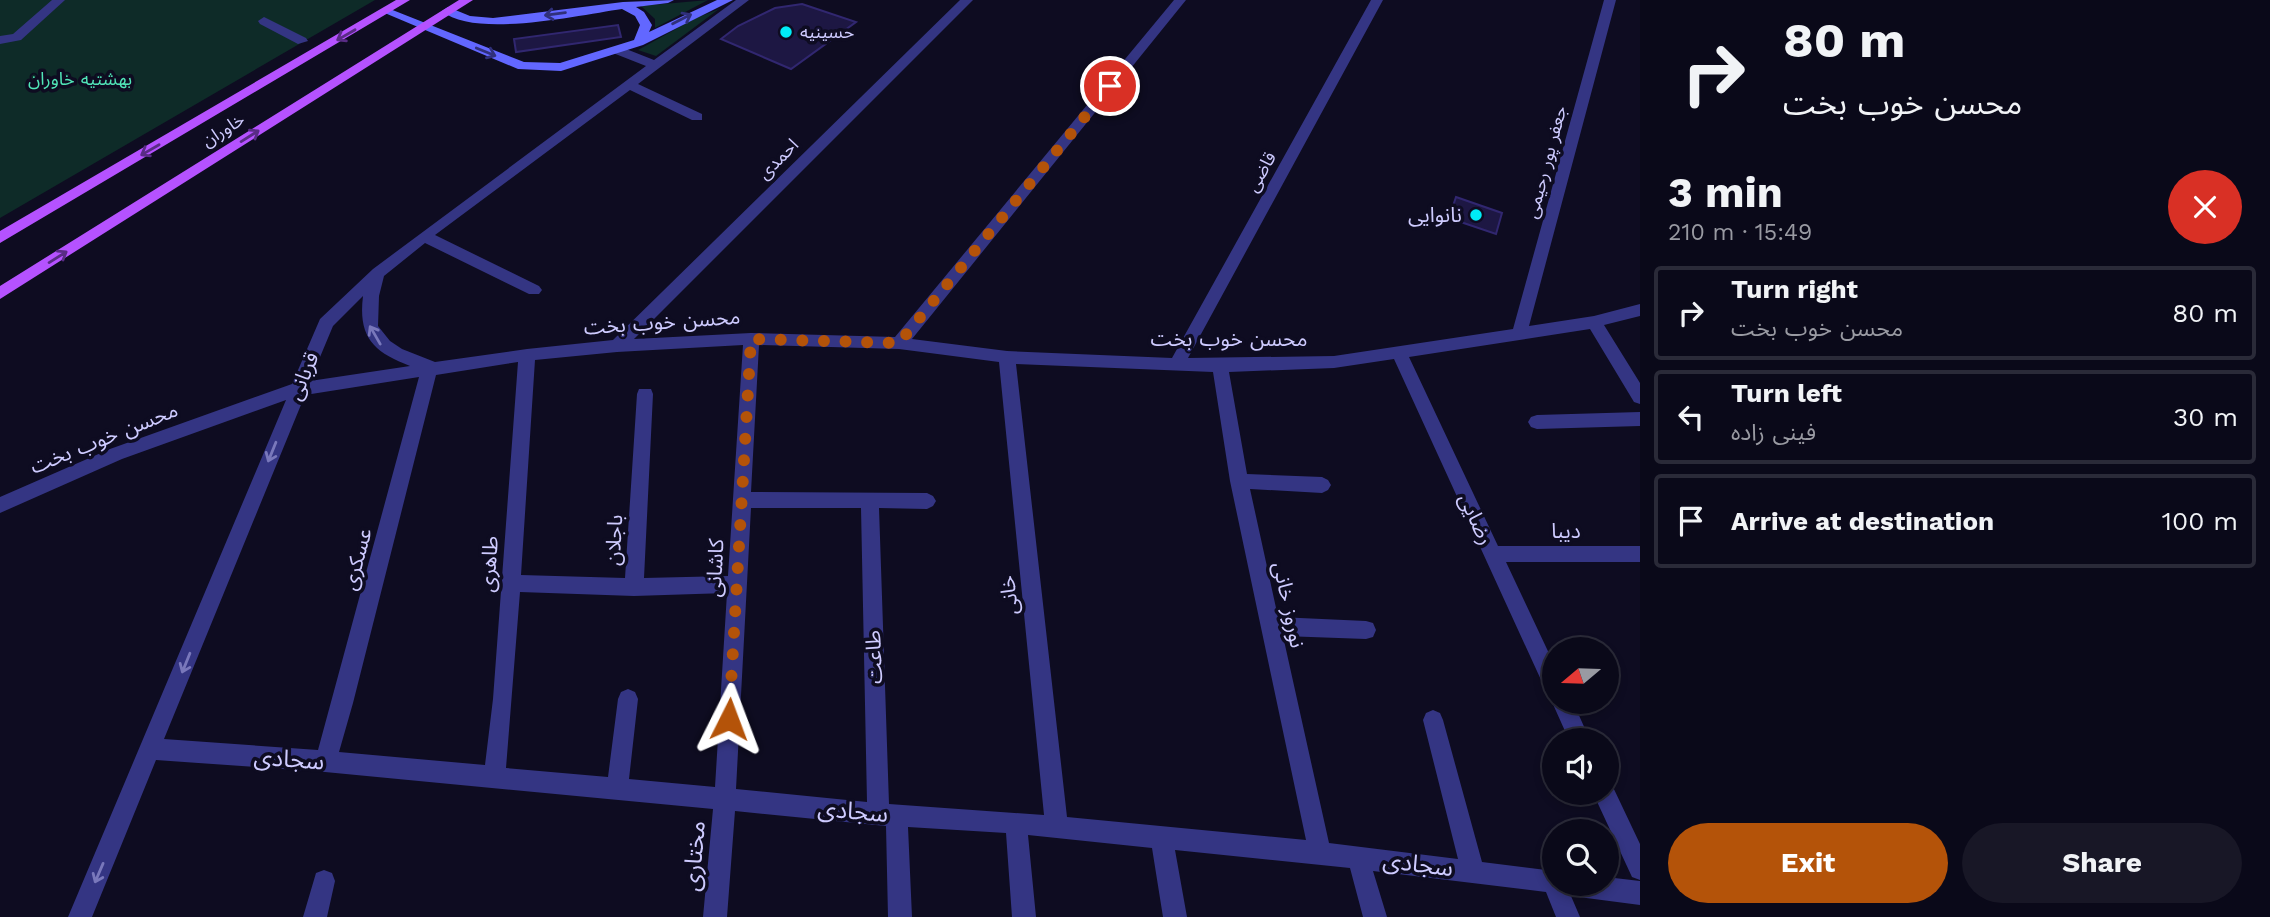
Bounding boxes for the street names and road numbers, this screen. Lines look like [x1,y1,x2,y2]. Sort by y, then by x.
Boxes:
street label: جعفر پور رحیمی [1520,103,1572,221]
street label: خاوران [197,108,249,152]
street label: احمدی [753,134,803,184]
street label: قاضی [1241,148,1281,196]
street label: محسن خوب بخت [583,304,741,339]
street label: محسن خوب بخت [1150,326,1308,351]
street label: قربانی [281,348,324,404]
street label: محسن خوب بخت [26,397,181,479]
street label: رضایی [1454,489,1499,548]
street label: باجلان [600,514,627,566]
street label: دیبا [1551,518,1581,543]
street label: عسکری [336,525,377,593]
street label: طاهری [474,535,503,593]
street label: کاشانی [700,538,729,598]
street label: نوروز خانی [1268,560,1311,650]
street label: خانی [994,574,1023,616]
street label: طاعت [860,630,887,684]
street label: سجادی [253,743,325,775]
street label: سجادی [817,794,889,828]
street label: مختاری [677,819,711,893]
street label: سجادی [1381,846,1455,882]

